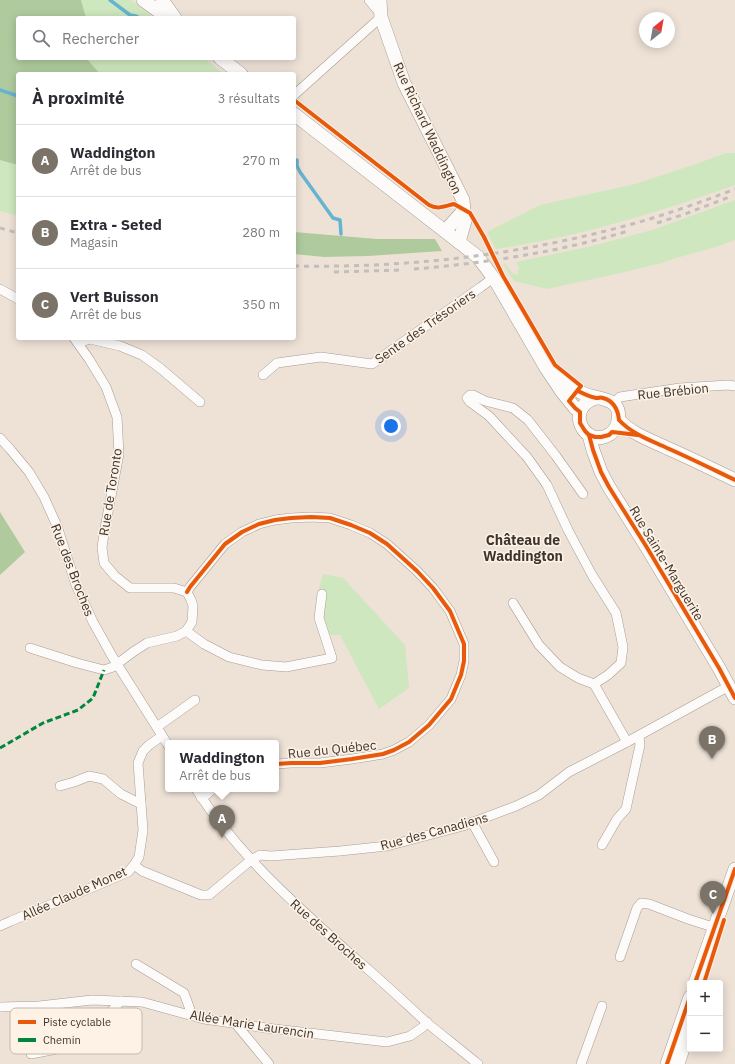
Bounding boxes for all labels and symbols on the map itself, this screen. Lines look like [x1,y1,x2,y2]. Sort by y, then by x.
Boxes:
north arrow [639,12,675,48]
street label: Rue Richard Waddington [389,59,466,197]
street label: Sente des Trésoriers [371,285,479,368]
street label: Rue Brébion [637,379,710,404]
your location [381,416,401,436]
street label: Rue de Toronto [95,447,126,537]
street label: Rue Sainte-Marguerite [626,503,708,624]
street label: Rue des Broches [47,521,98,619]
district label: Château de Waddington [483,531,563,565]
pin: B [699,726,725,759]
street label: Rue du Québec [287,736,378,763]
pin: A [209,805,235,838]
street label: Rue des Canadiens [378,809,490,854]
street label: Allée Claude Monet [19,863,129,924]
pin: C [700,881,726,914]
street label: Rue des Broches [287,895,371,973]
street label: Allée Marie Laurencin [189,1006,315,1043]
legend [10,1008,142,1054]
text: Piste cyclable [43,1015,111,1029]
text: Chemin [43,1033,81,1047]

